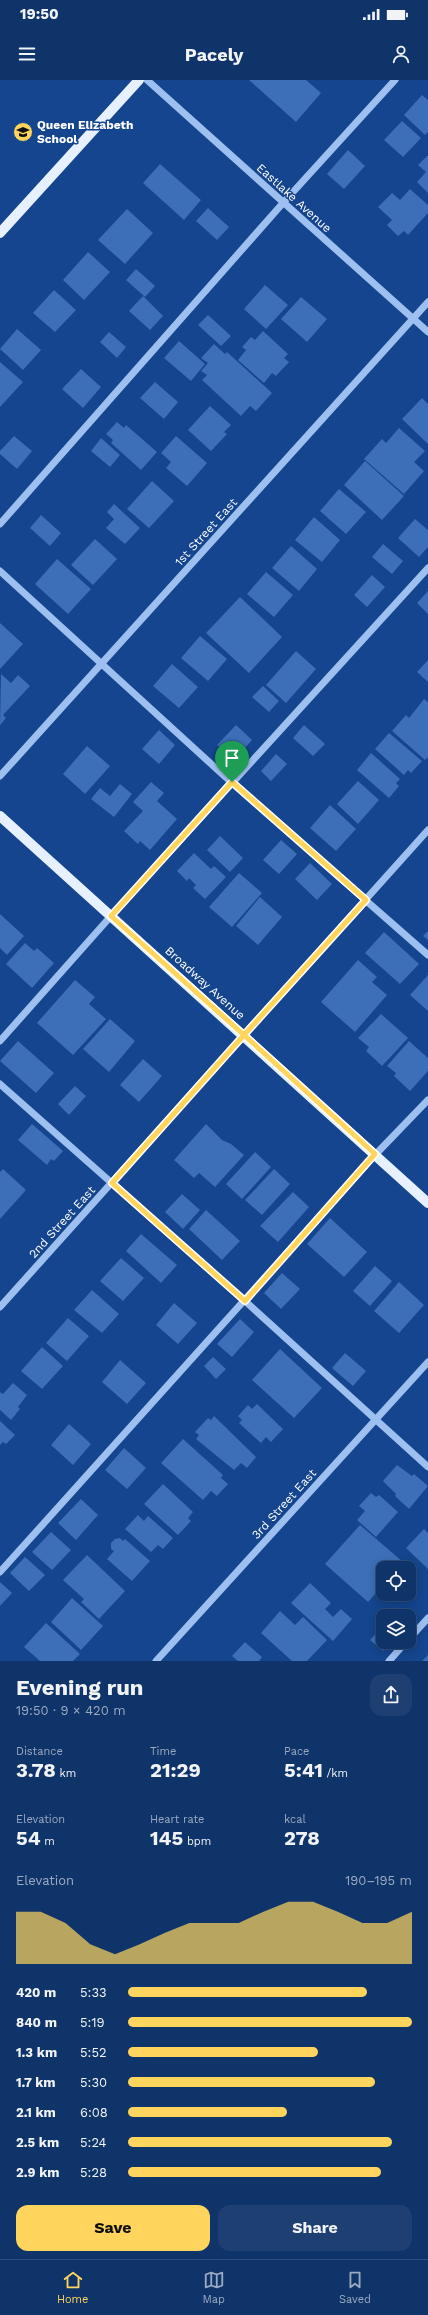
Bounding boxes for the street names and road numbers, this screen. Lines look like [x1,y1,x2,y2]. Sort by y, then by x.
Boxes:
street label: Eastlake Avenue [254,161,334,235]
street label: 1st Street East [172,495,240,569]
street label: Broadway Avenue [162,944,248,1022]
street label: 2nd Street East [26,1183,98,1261]
street label: 3rd Street East [249,1466,319,1542]

